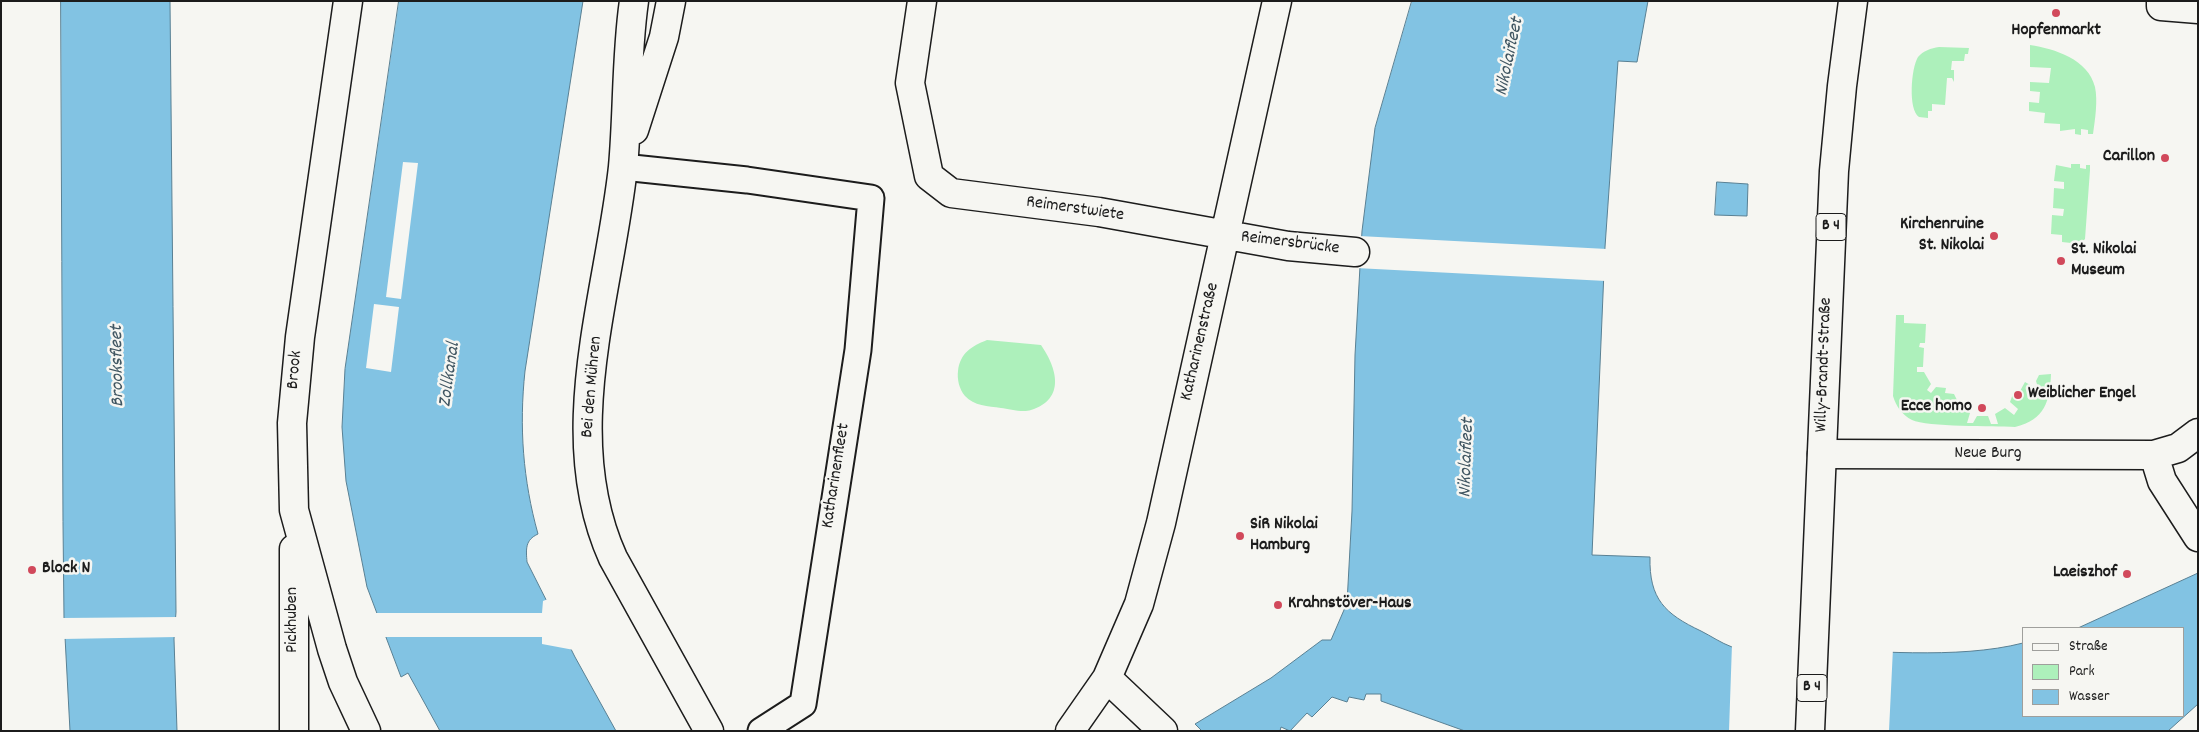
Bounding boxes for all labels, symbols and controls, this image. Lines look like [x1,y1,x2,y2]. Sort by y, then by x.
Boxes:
marker: Hopfenmarkt [2050,7,2062,19]
water label: Nikolaifleet [1492,16,1530,98]
place label: Hopfenmarkt [2011,21,2101,43]
place label: Carillon [2103,147,2155,169]
marker: Carillon [2159,152,2171,164]
street label: Reimerstwiete [1025,192,1125,228]
road number: B 4 [1816,213,1846,240]
place label: Kirchenruine St. Nikolai [1900,215,1984,258]
street label: Reimersbrücke [1239,227,1341,261]
marker: Kirchenruine St. Nikolai [1988,230,2000,242]
place label: St. Nikolai Museum [2071,240,2136,282]
marker: St. Nikolai Museum [2055,255,2067,267]
street label: Katharinenstraße [1177,281,1225,403]
street label: Willy-Brandt-Straße [1812,297,1838,433]
water label: Brooksfleet [107,325,131,407]
street label: Bei den Mühren [578,335,608,439]
water label: Zollkanal [435,341,467,409]
street label: Brook [284,350,308,390]
place label: Weiblicher Engel [2028,384,2136,406]
marker: Weiblicher Engel [2012,389,2024,401]
place label: Ecce homo [1901,397,1972,419]
marker: Ecce homo [1976,402,1988,414]
water label: Nikolaifleet [1455,418,1481,498]
street label: Katharinenfleet [818,422,856,530]
street label: Neue Burg [1954,444,2022,466]
place label: SiR Nikolai Hamburg [1250,515,1318,558]
marker: SiR Nikolai Hamburg [1234,530,1246,542]
place label: Block N [42,559,90,581]
place label: Laeiszhof [2053,563,2117,585]
marker: Block N [26,564,38,576]
marker: Laeiszhof [2121,568,2133,580]
street label: Pickhuben [283,587,305,653]
place label: Krahnstöver-Haus [1288,594,1411,616]
marker: Krahnstöver-Haus [1272,599,1284,611]
legend [2022,627,2184,717]
text: Straße [2069,636,2107,658]
text: Park [2069,661,2095,683]
road number: B 4 [1797,674,1827,701]
text: Wasser [2069,686,2109,708]

